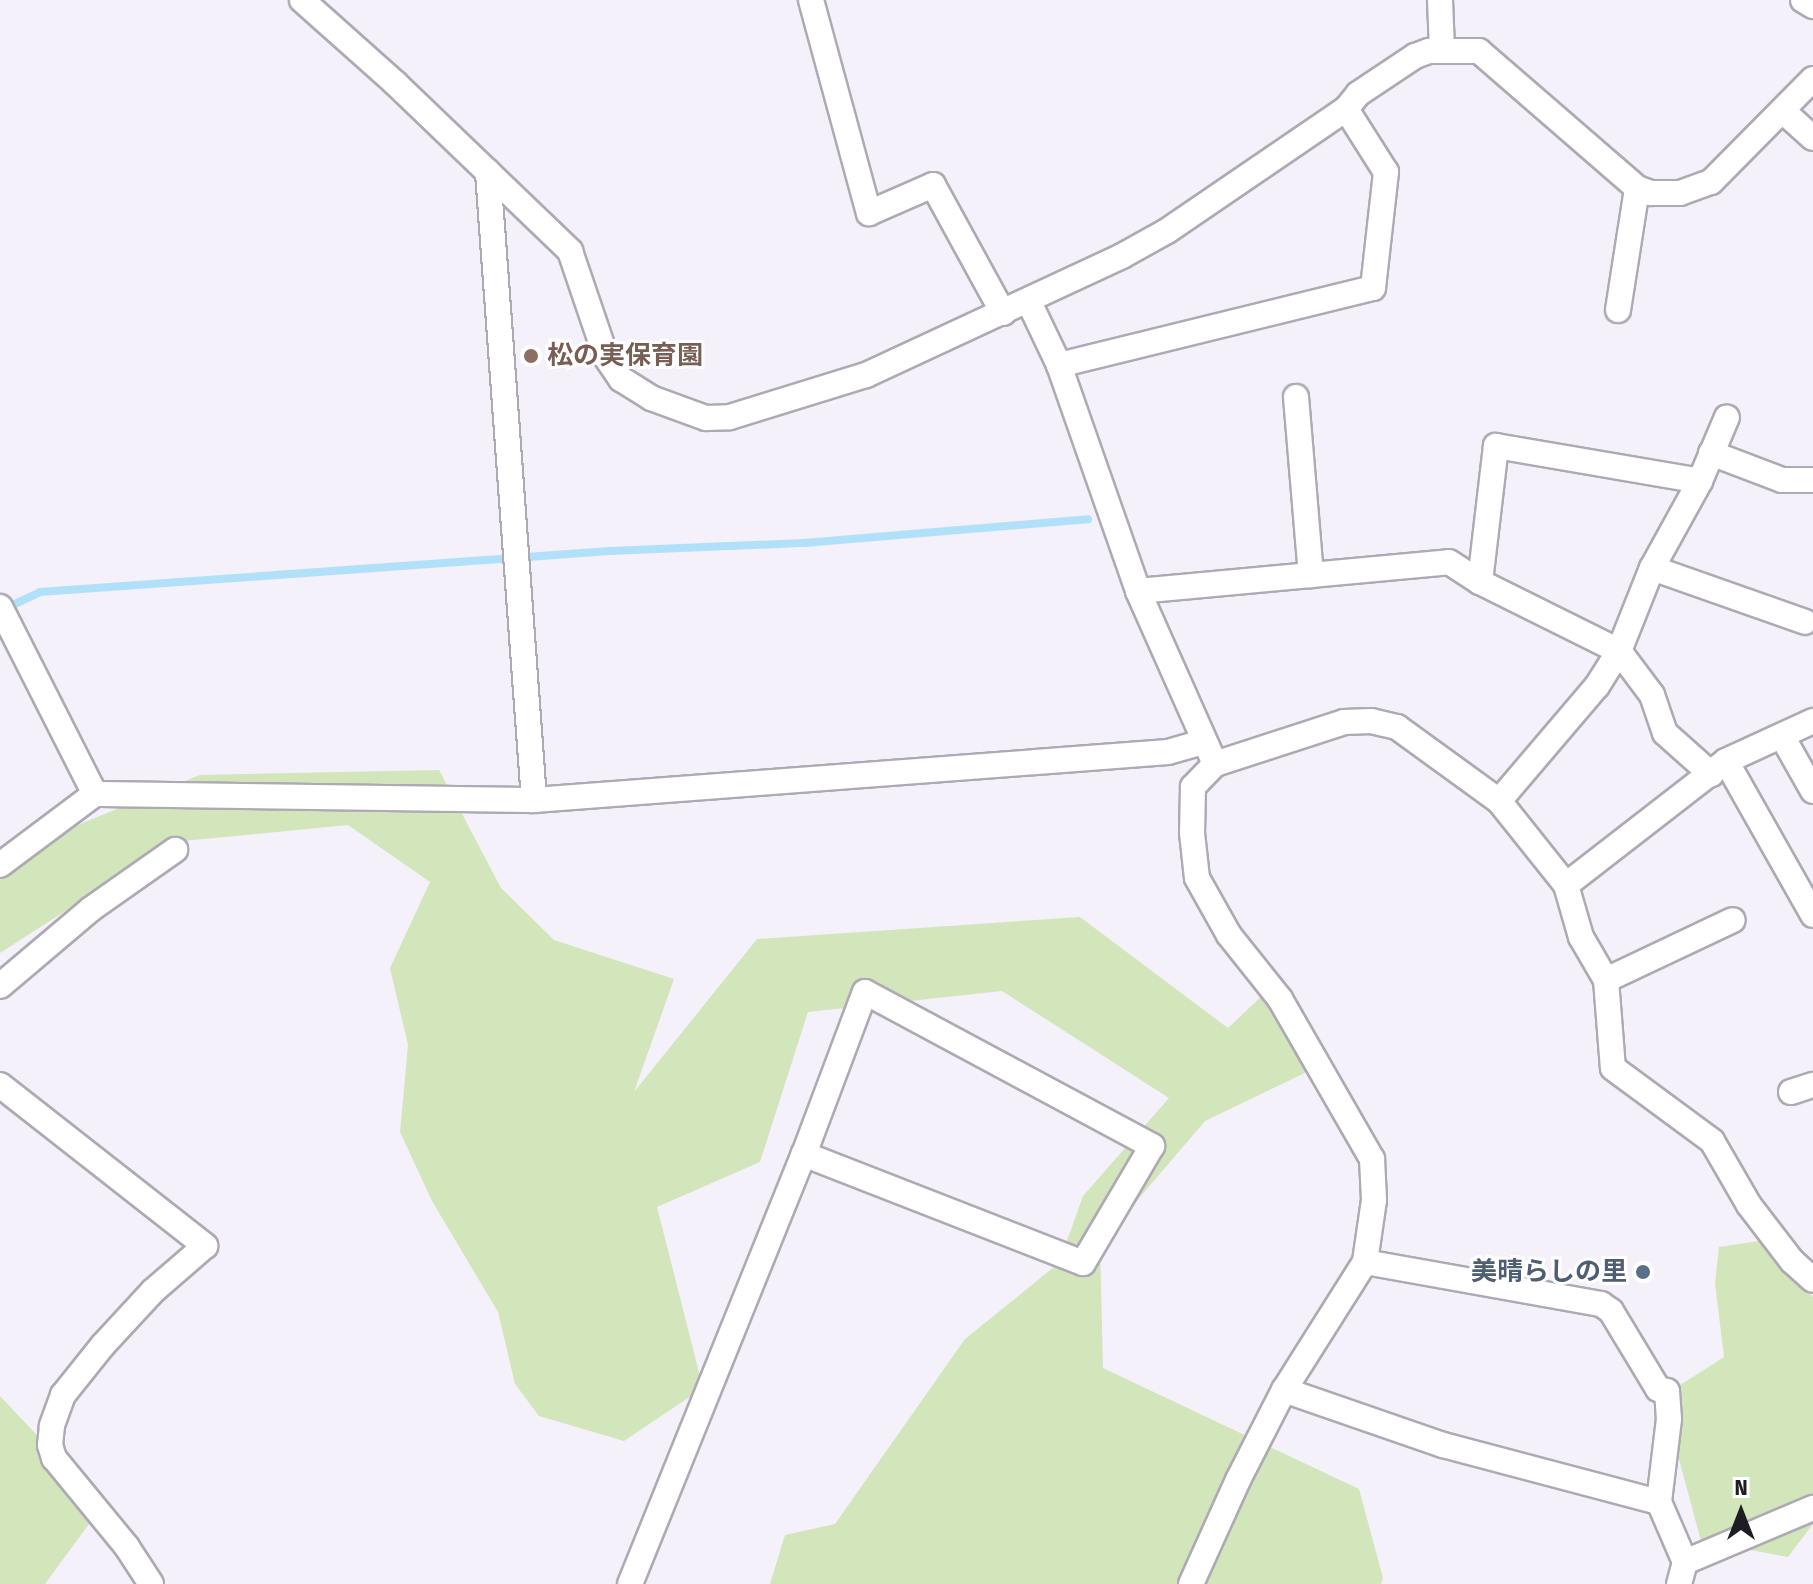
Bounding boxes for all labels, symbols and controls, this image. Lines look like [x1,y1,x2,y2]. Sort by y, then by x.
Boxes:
place label: 松の実保育園 [547,340,703,372]
marker: 松の実保育園 [522,347,540,365]
place label: 美晴らしの里 [1471,1256,1627,1288]
marker: 美晴らしの里 [1634,1263,1652,1281]
north arrow [1701,1472,1781,1552]
text: N [1734,1474,1748,1501]

